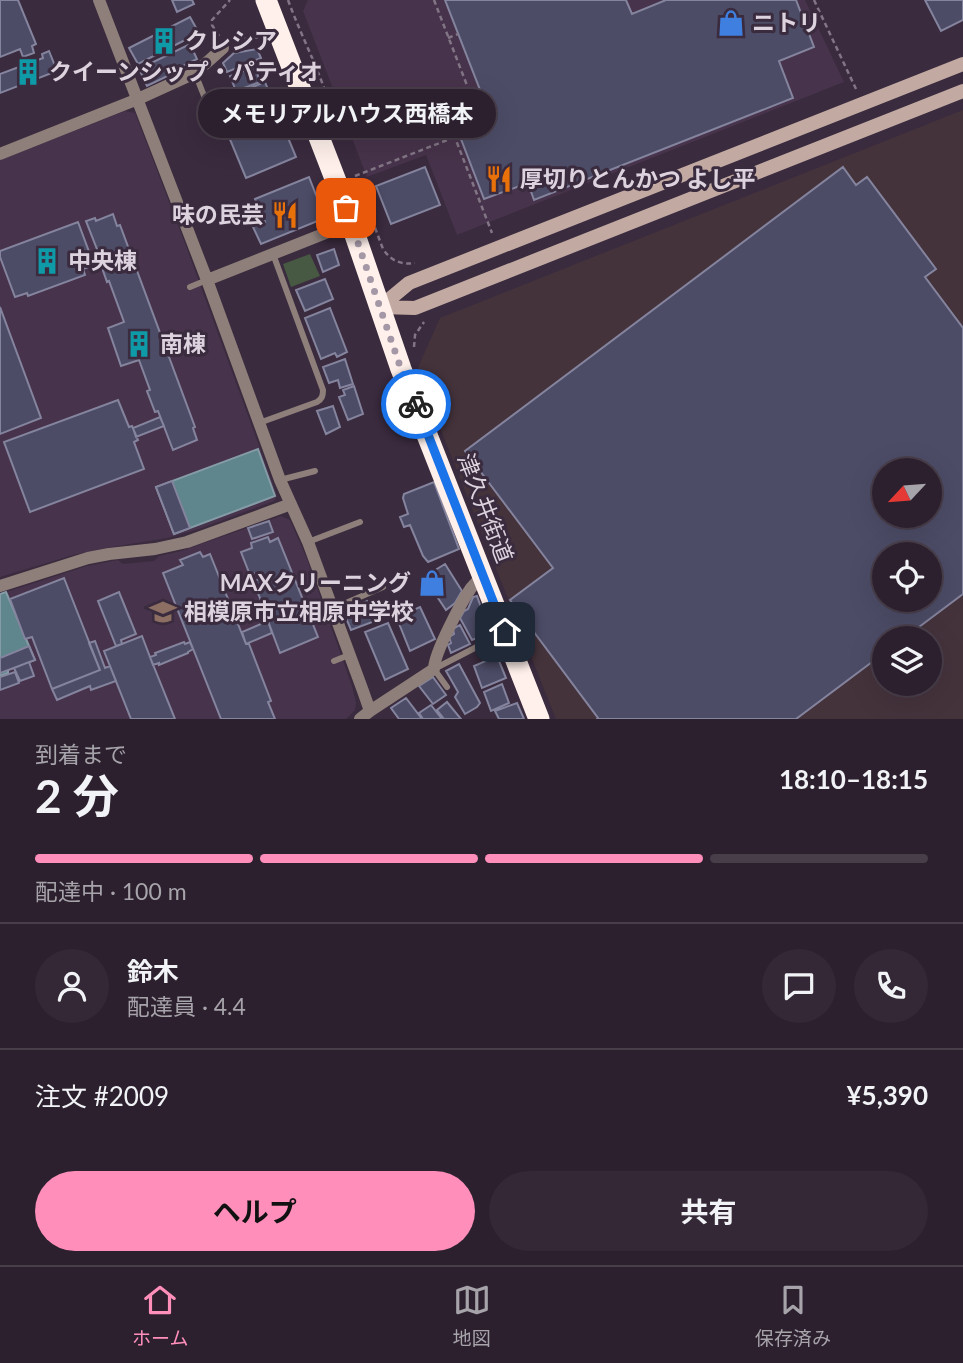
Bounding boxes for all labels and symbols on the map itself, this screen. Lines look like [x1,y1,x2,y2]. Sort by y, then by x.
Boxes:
shop icon: ニトリ [716,8,746,38]
place label: ニトリ [752,8,821,36]
building icon: クレシア [149,26,179,56]
place label: クレシア [185,26,277,54]
building icon: クイーンシップ・パティオ [13,57,43,87]
place label: クイーンシップ・パティオ [49,57,322,85]
callout: メモリアルハウス西橋本 [197,89,495,138]
restaurant icon: 厚切りとんかつ よし平 [484,164,514,194]
place label: 厚切りとんかつ よし平 [520,164,756,192]
pin [316,178,376,238]
place label: 味の民芸 [172,200,264,228]
restaurant icon: 味の民芸 [270,200,300,230]
building icon: 中央棟 [32,246,62,276]
place label: 中央棟 [68,246,137,274]
building icon: 南棟 [124,329,154,359]
place label: 南棟 [160,329,206,357]
courier [381,369,451,439]
street label: 津久井街道 [452,449,520,566]
north arrow [872,458,942,528]
place label: MAXクリーニング [220,568,411,596]
shop icon: MAXクリーニング [417,568,447,598]
school or university icon: 相模原市立相原中学校 [148,597,178,627]
place label: 相模原市立相原中学校 [184,597,414,625]
pin [475,602,535,662]

